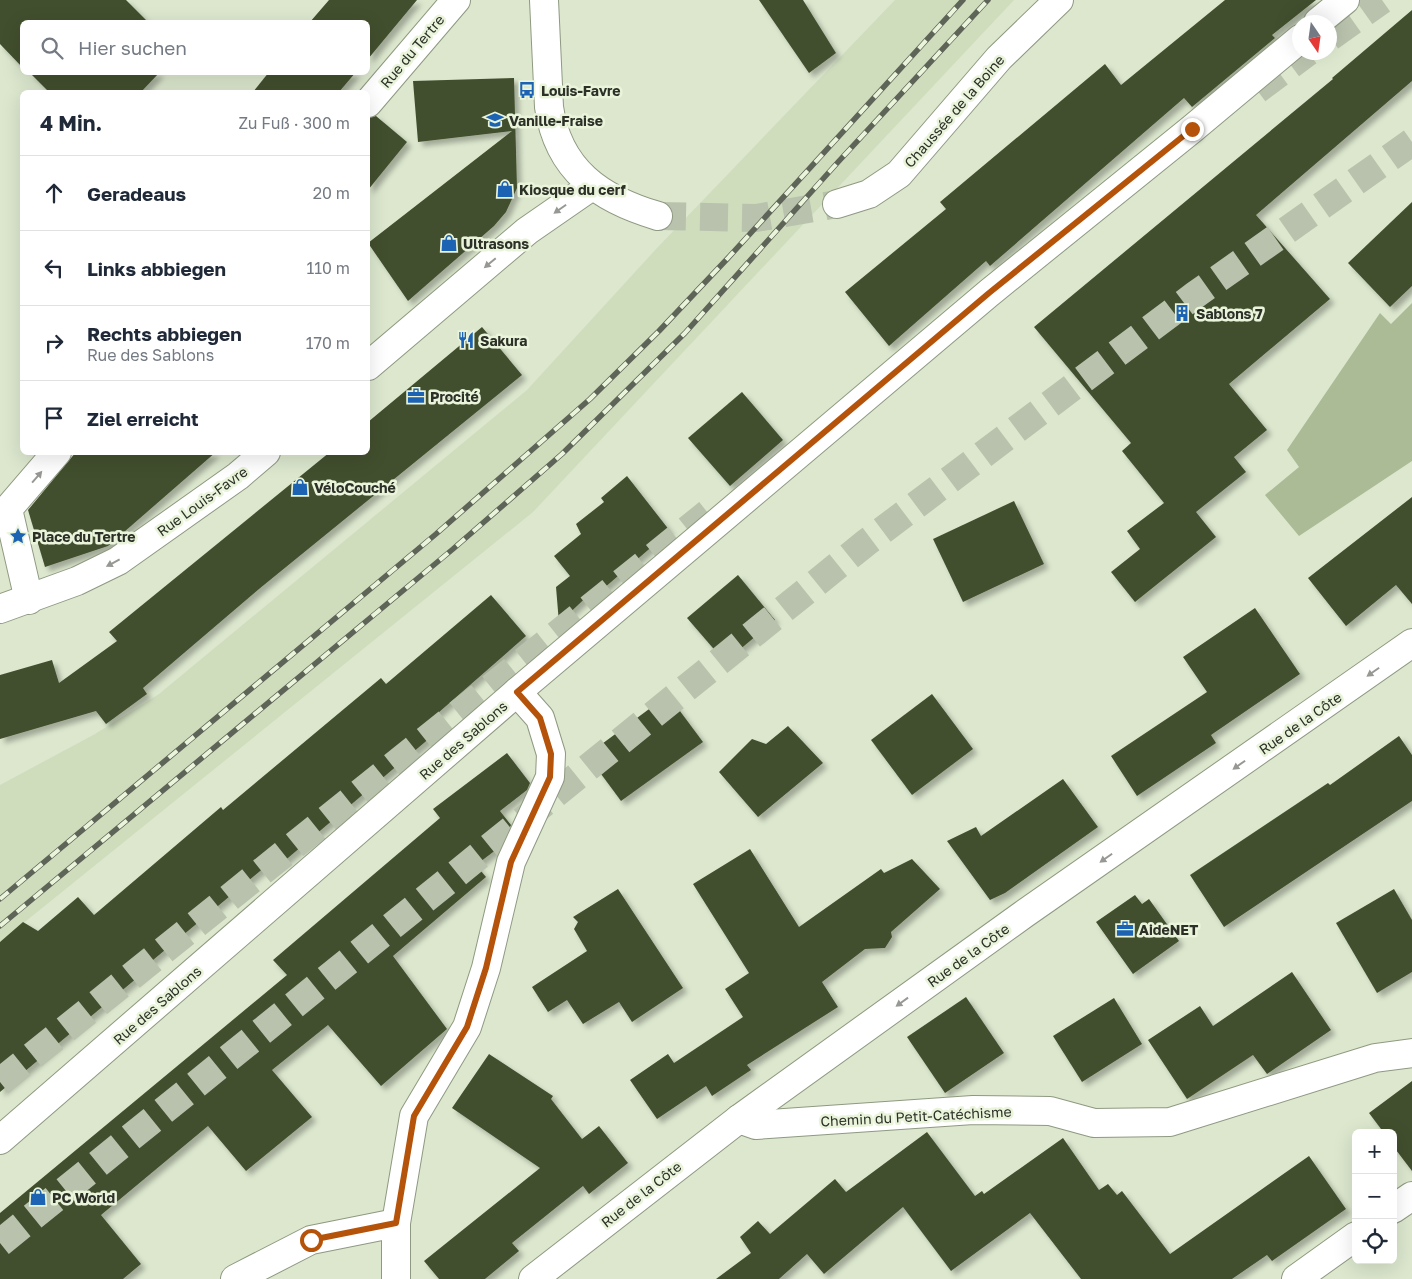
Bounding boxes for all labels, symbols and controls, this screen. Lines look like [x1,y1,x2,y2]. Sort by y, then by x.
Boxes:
street label: Rue du Tertre [376,11,448,91]
north arrow [1292,15,1337,60]
search box [20,20,370,75]
icon: search [38,34,66,62]
text: Hier suchen [78,36,187,59]
street label: Chaussée de la Boine [901,51,1007,171]
bus stop icon: Louis-Favre [517,80,537,100]
place label: Louis-Favre [541,82,621,99]
text: 4 Min. [40,110,102,136]
school or university icon: Vanille-Fraise [485,110,505,130]
place label: Vanille-Fraise [509,112,603,129]
text: Zu Fuß · 300 m [238,113,350,133]
route end [1181,118,1204,141]
icon: ahead [40,179,68,207]
shop icon: Kiosque du cerf [495,179,515,199]
place label: Kiosque du cerf [519,181,626,198]
text: Geradeaus [87,182,186,205]
text: 20 m [313,183,350,203]
one-way arrow [553,204,566,214]
shop icon: Ultrasons [439,233,459,253]
place label: Ultrasons [463,235,529,252]
icon: left [40,254,68,282]
text: Links abbiegen [87,257,226,280]
one-way arrow [484,257,497,268]
text: 110 m [306,258,350,278]
building icon: Sablons 7 [1172,303,1192,323]
place label: Sablons 7 [1196,305,1263,322]
text: Rechts abbiegen [87,322,242,345]
icon: right [40,329,68,357]
restaurant icon: Sakura [456,330,476,350]
place label: Sakura [480,332,527,349]
text: 170 m [306,333,350,353]
text: Rue des Sablons [87,345,214,365]
office icon: Procité [406,386,426,406]
place label: Procité [430,388,479,405]
icon: arrive [40,404,68,432]
text: Ziel erreicht [87,407,199,430]
street label: Rue Louis-Favre [154,463,250,539]
one-way arrow [31,470,42,483]
shop icon: VéloCouché [290,477,310,497]
place label: VéloCouché [314,479,396,496]
place icon: Place du Tertre [8,526,28,546]
place label: Place du Tertre [32,528,136,545]
one-way arrow [106,559,120,567]
one-way arrow [1366,667,1379,677]
street label: Rue de la Côte [1255,688,1345,758]
street label: Rue des Sablons [415,697,511,783]
one-way arrow [1233,760,1246,770]
one-way arrow [1099,853,1113,863]
office icon: AideNET [1115,919,1135,939]
street label: Rue de la Côte [924,920,1012,990]
place label: AideNET [1139,921,1198,938]
street label: Rue des Sablons [109,962,205,1048]
one-way arrow [895,997,909,1007]
street label: Chemin du Petit-Catéchisme [820,1103,1012,1129]
map controls [1352,1129,1397,1264]
button: + [1352,1129,1397,1174]
street label: Rue de la Côte [598,1157,684,1231]
button: − [1352,1174,1397,1219]
shop icon: PC World [28,1187,48,1207]
place label: PC World [52,1189,115,1206]
button: locate [1352,1219,1397,1264]
route start [300,1229,323,1252]

